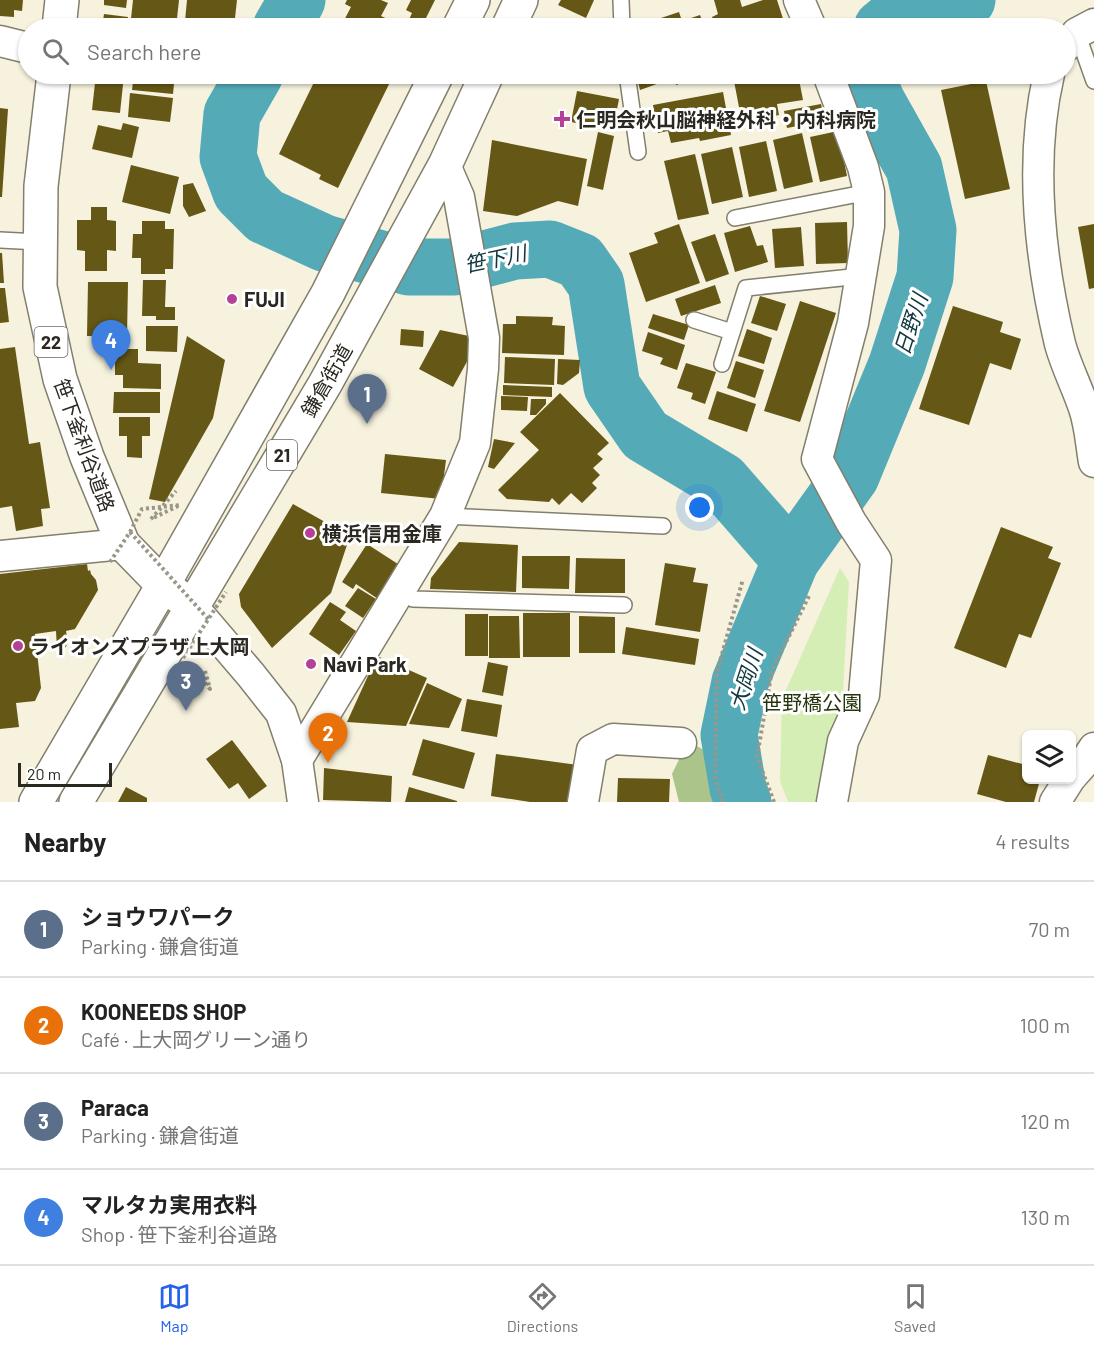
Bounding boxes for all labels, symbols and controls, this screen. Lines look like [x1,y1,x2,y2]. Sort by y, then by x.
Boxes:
search box [18,18,1076,84]
icon: search [39,35,72,68]
text: Search here [87,38,201,64]
place label: 仁明会秋山脳神経外科・内科病院 [576,107,876,131]
marker: 仁明会秋山脳神経外科・内科病院 [553,110,571,128]
water label: 笹下川 [462,239,530,277]
place label: FUJI [244,287,285,311]
water label: 日野川 [888,288,932,358]
marker: FUJI [225,292,239,306]
pin: 4 [92,320,130,370]
road number: 22 [34,327,68,357]
street label: 鎌倉街道 [296,339,356,421]
pin: 1 [348,374,386,424]
street label: 笹下釜利谷道路 [50,375,120,515]
road number: 21 [267,440,297,470]
your location [685,493,714,522]
place label: 横浜信用金庫 [322,521,442,545]
marker: 横浜信用金庫 [303,526,317,540]
place label: ライオンズプラザ上大岡 [30,634,250,658]
marker: ライオンズプラザ上大岡 [11,639,25,653]
water label: 大岡川 [723,643,767,713]
place label: Navi Park [323,652,407,676]
marker: Navi Park [304,657,318,671]
pin: 3 [166,662,206,711]
park label: 笹野橋公園 [762,690,862,714]
pin: 2 [308,714,348,763]
map controls [1022,730,1076,784]
button: layers [1022,730,1076,784]
scale bar [18,760,112,788]
text: 20 m [27,764,61,783]
text: Nearby [24,826,106,857]
text: 4 results [995,829,1070,853]
text: ショウワパーク [81,903,235,929]
text: 1 [40,917,47,941]
text: 70 m [1029,917,1070,941]
text: Parking · 鎌倉街道 [81,934,239,958]
text: KOONEEDS SHOP [81,998,246,1024]
text: 2 [38,1013,49,1037]
text: 100 m [1020,1013,1070,1037]
text: Café · 上大岡グリーン通り [81,1027,311,1051]
text: Paraca [81,1094,149,1120]
text: 3 [38,1109,49,1133]
text: 120 m [1020,1109,1070,1133]
text: Parking · 鎌倉街道 [81,1123,239,1147]
text: マルタカ実用衣料 [81,1191,257,1217]
text: 4 [37,1205,50,1229]
text: 130 m [1021,1205,1070,1229]
text: Shop · 笹下釜利谷道路 [81,1222,277,1246]
tab: Map [158,1280,191,1335]
tab: Directions [507,1280,578,1335]
tab: Saved [894,1280,936,1335]

